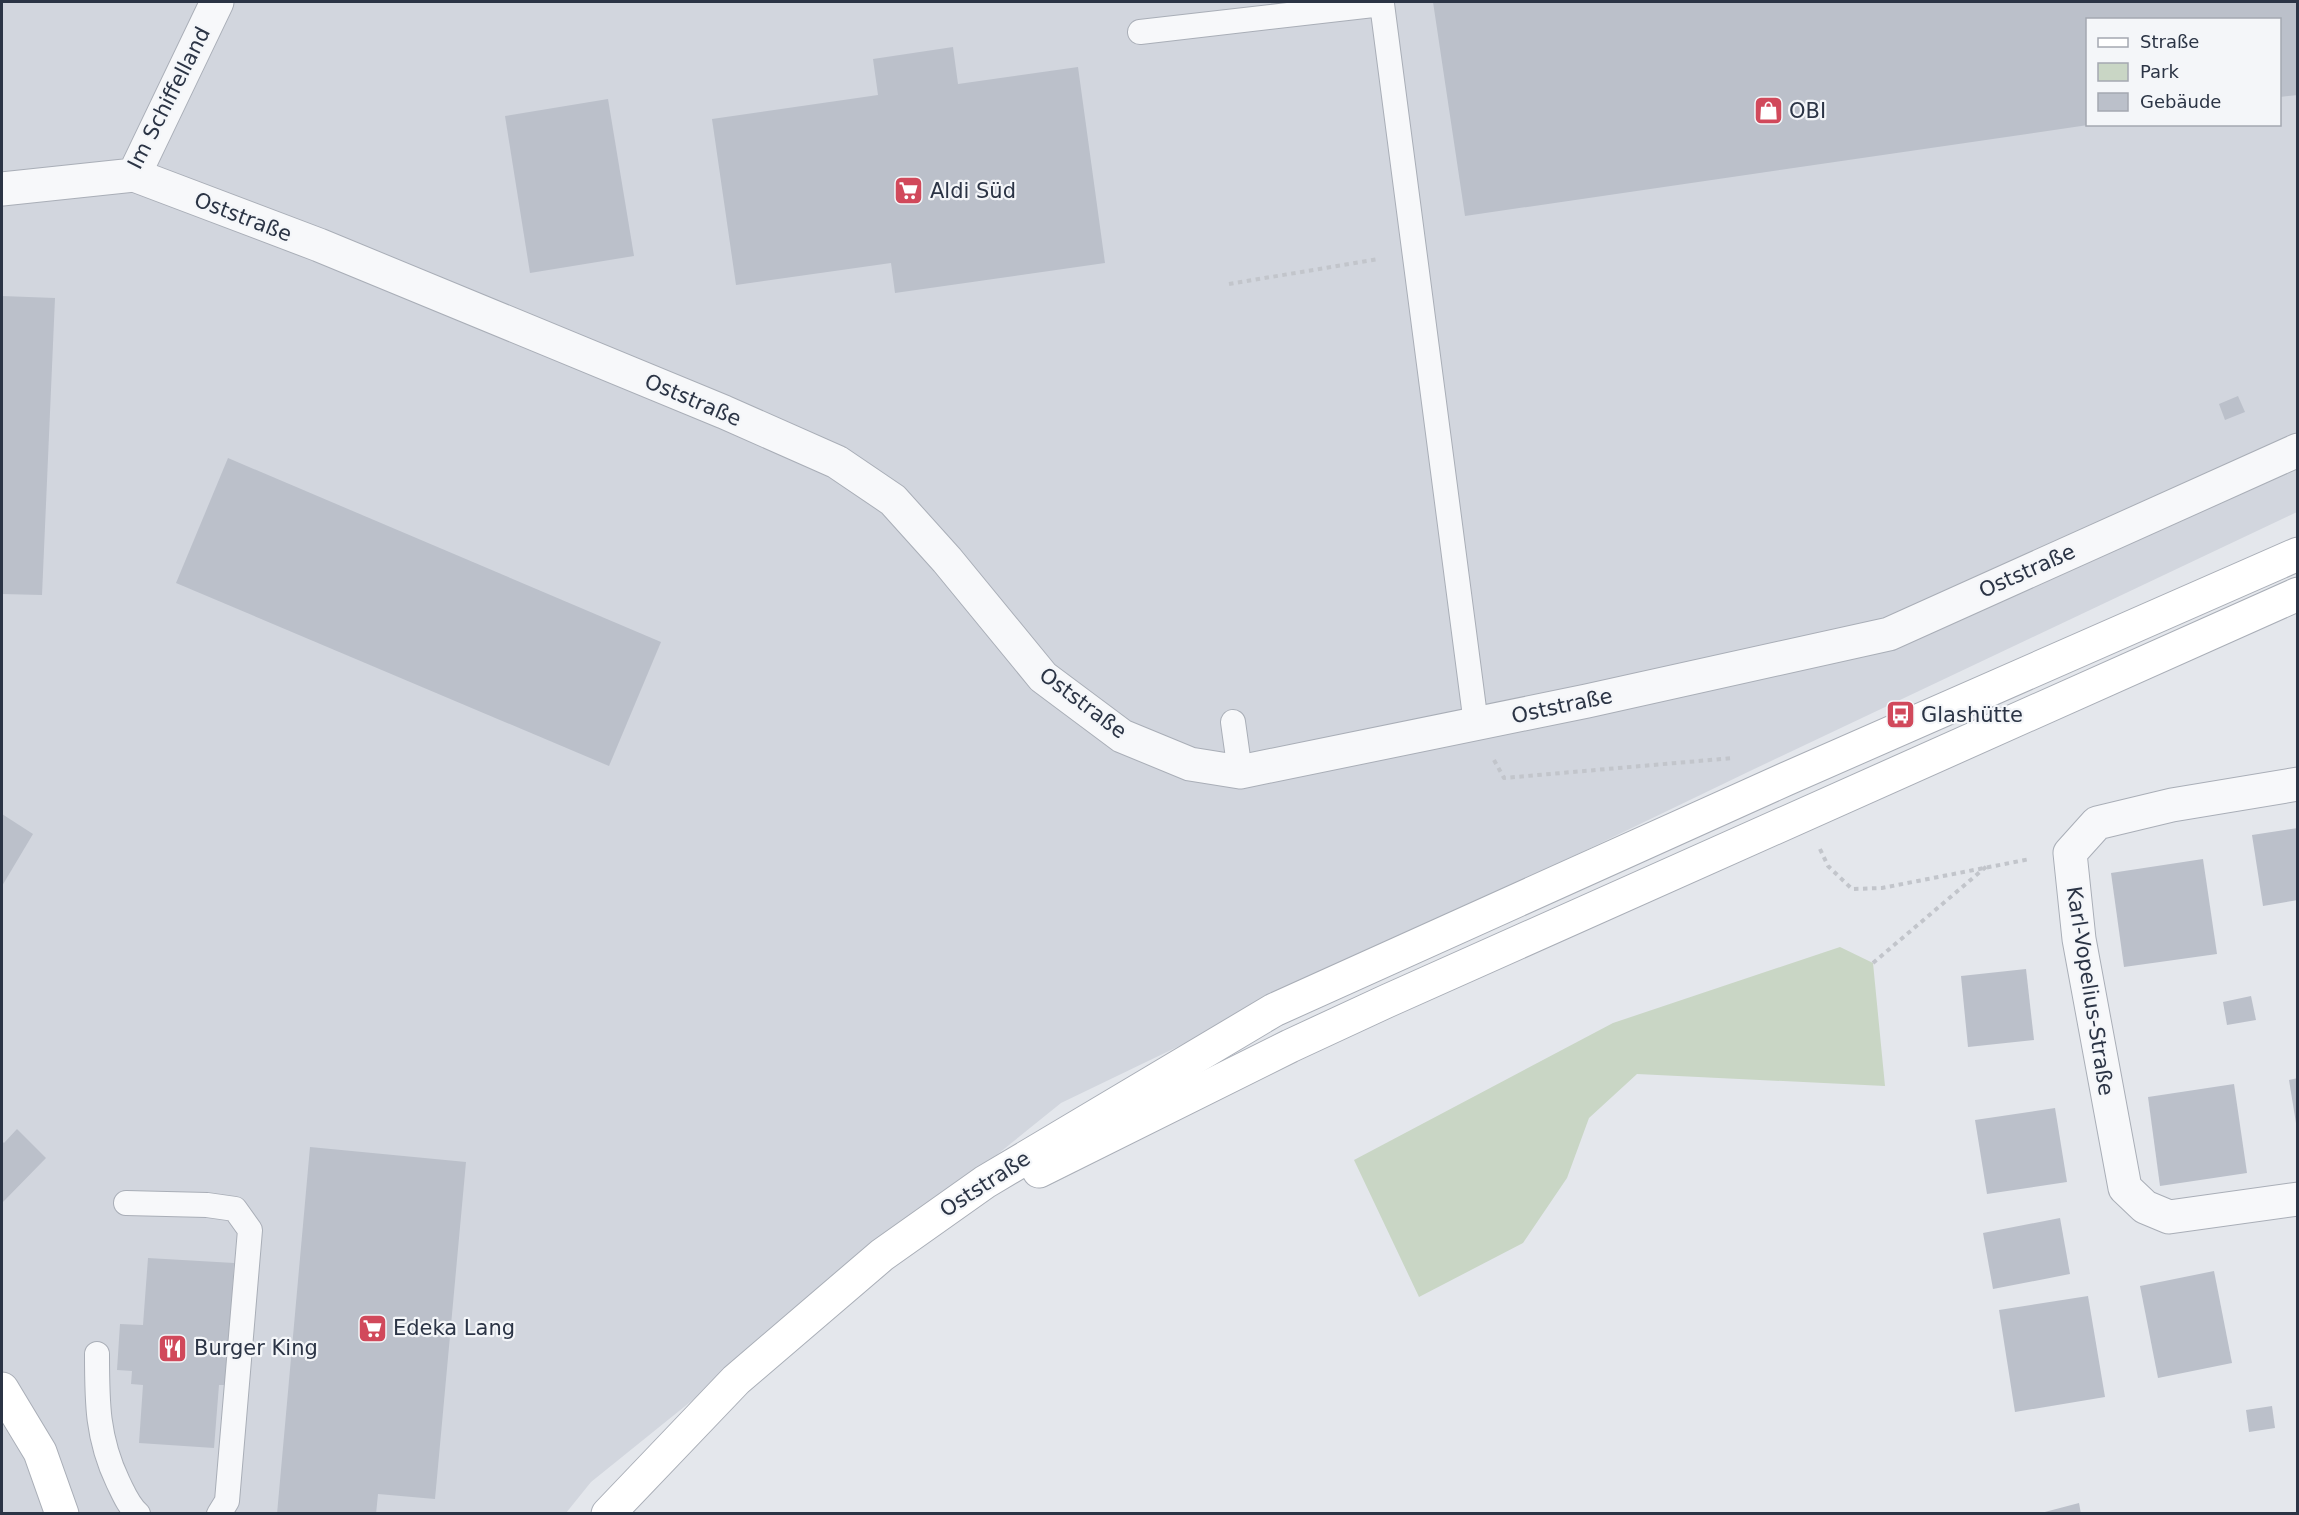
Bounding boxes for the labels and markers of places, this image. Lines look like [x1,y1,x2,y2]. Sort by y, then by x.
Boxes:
shop icon: OBI [1752,95,1784,127]
place label: OBI [1789,99,1826,123]
supermarket icon: Aldi Süd [893,175,925,207]
place label: Aldi Süd [930,179,1016,203]
bus stop icon: Glashütte [1884,699,1916,731]
place label: Glashütte [1921,703,2023,727]
supermarket icon: Edeka Lang [356,1312,388,1344]
place label: Edeka Lang [393,1316,515,1340]
restaurant icon: Burger King [157,1332,189,1364]
place label: Burger King [194,1336,318,1360]

